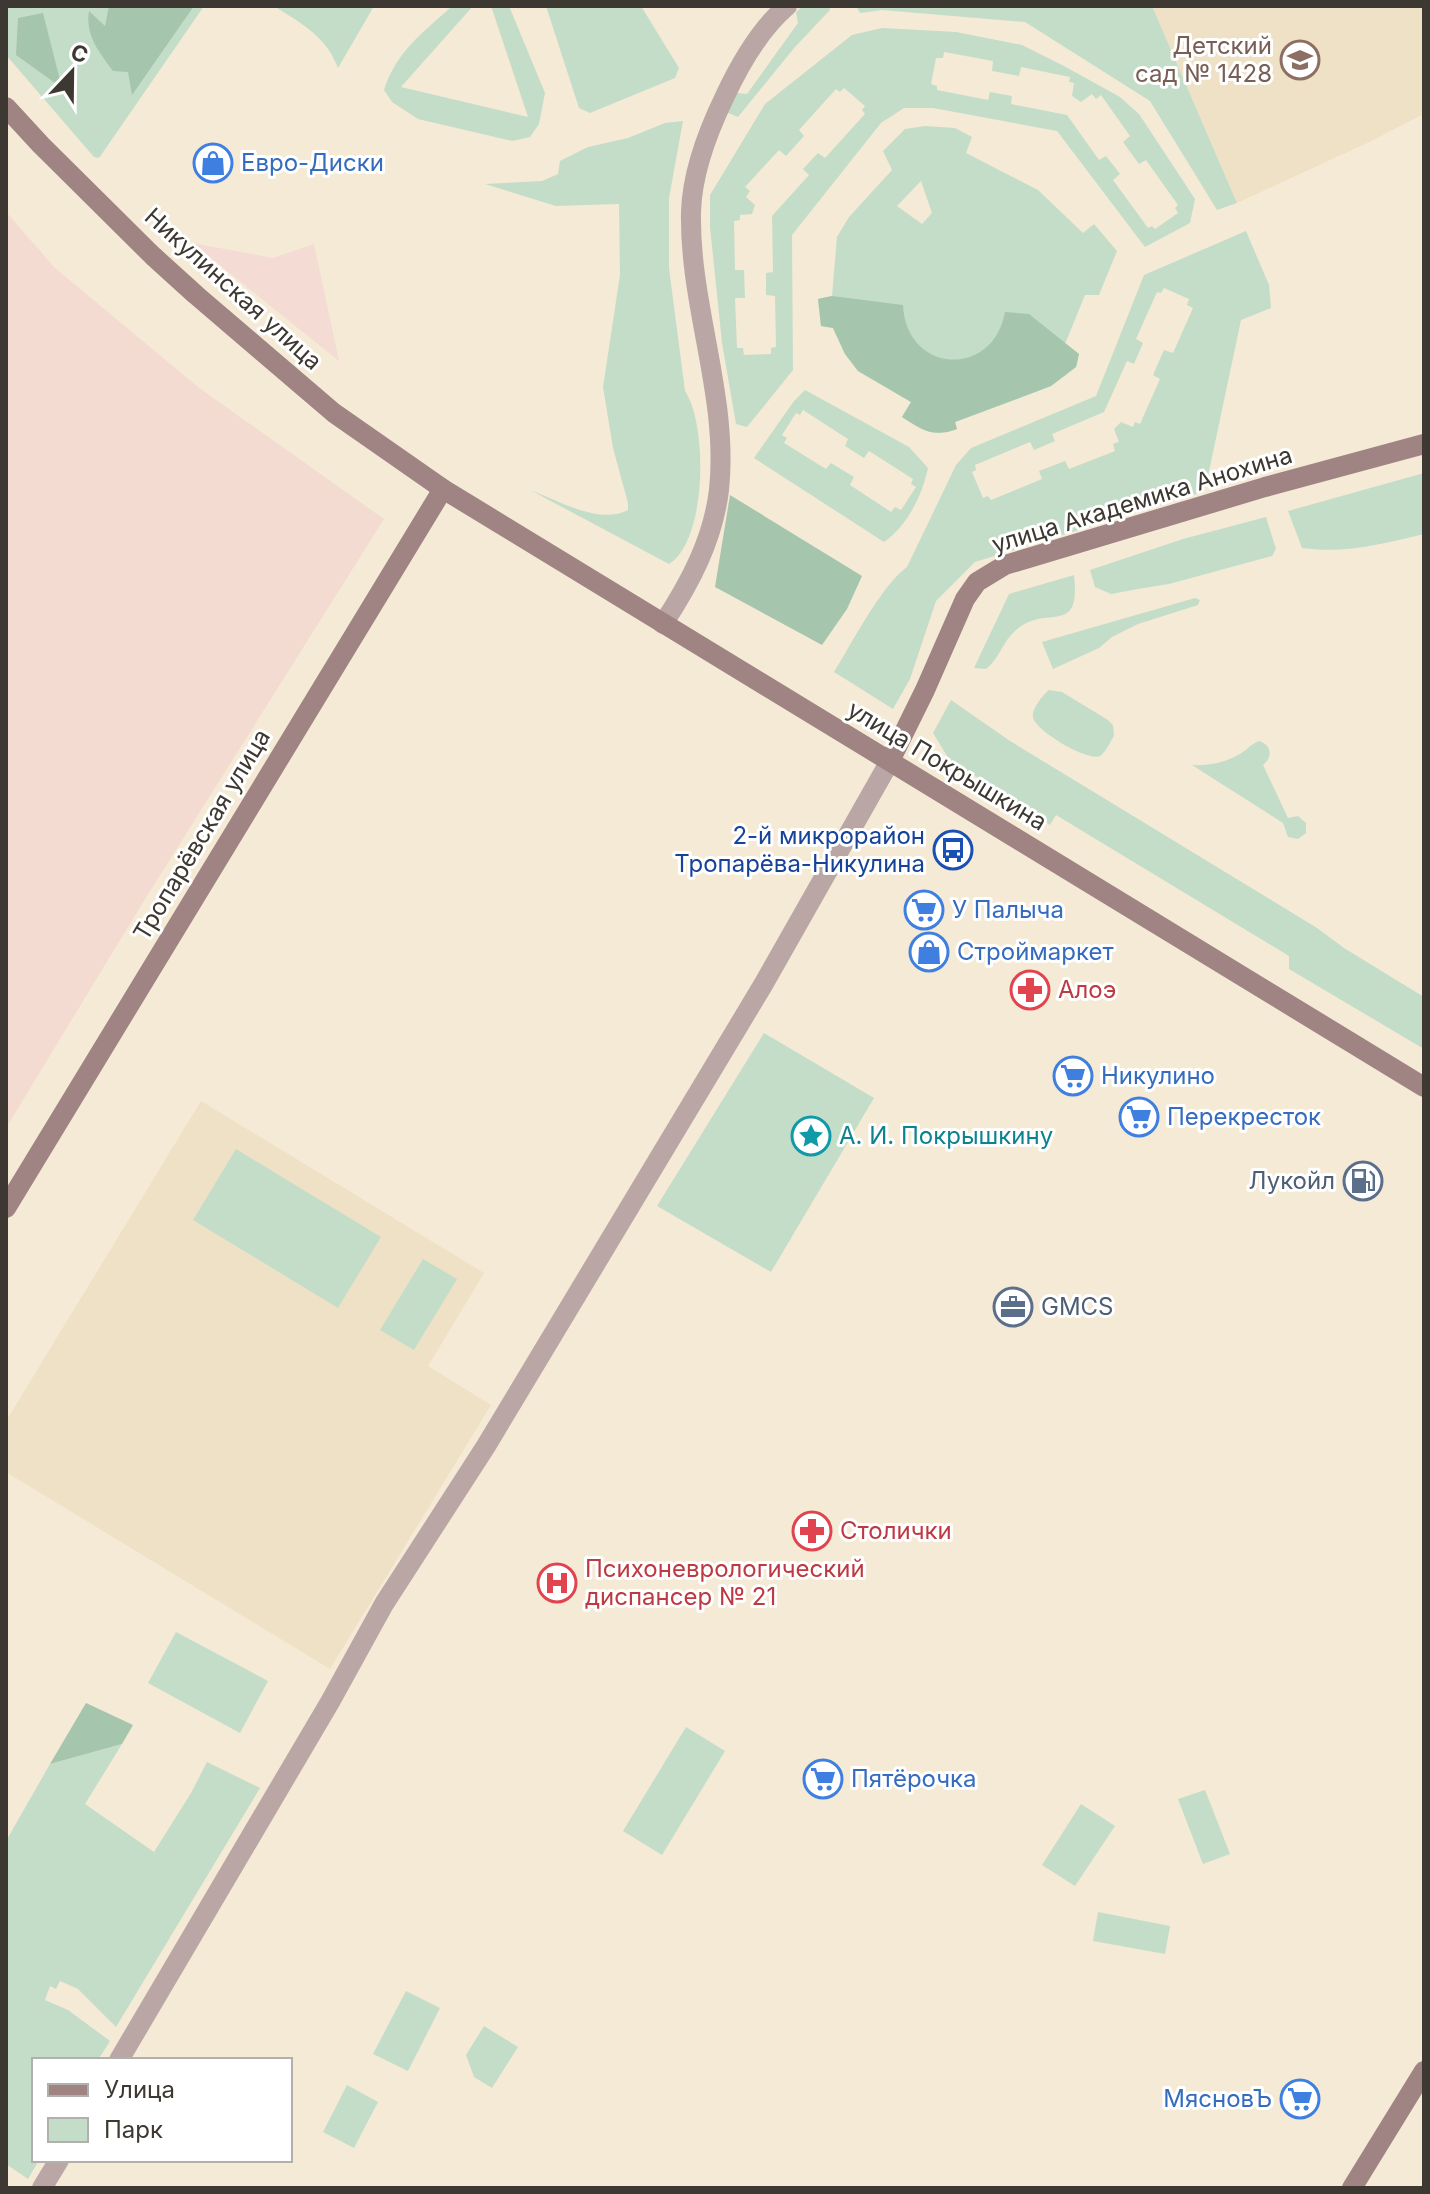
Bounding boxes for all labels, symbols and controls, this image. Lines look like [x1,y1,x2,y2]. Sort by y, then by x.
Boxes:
place label: Детский сад № 1428 [1135,31,1272,88]
north arrow [32,32,112,112]
text: С [67,38,92,69]
school or university icon: Детский сад № 1428 [1279,39,1321,81]
shop icon: Евро-Диски [192,142,234,184]
place label: Евро-Диски [241,148,384,177]
street label: Никулинская улица [139,202,328,376]
street label: улица Академика Анохина [988,440,1296,559]
street label: улица Покрышкина [842,695,1052,836]
street label: Тропарёвская улица [127,724,276,946]
place label: 2-й микрорайон Тропарёва-Никулина [674,821,925,878]
bus stop icon: 2-й микрорайон Тропарёва-Никулина [932,829,974,871]
supermarket icon: У Палыча [903,889,945,931]
place label: У Палыча [952,895,1064,924]
shop icon: Строймаркет [908,931,950,973]
place label: Строймаркет [957,937,1114,966]
pharmacy icon: Алоэ [1009,969,1051,1011]
place label: Алоэ [1058,975,1116,1004]
supermarket icon: Никулино [1052,1055,1094,1097]
place label: Никулино [1101,1061,1215,1090]
supermarket icon: Перекресток [1118,1096,1160,1138]
place label: Перекресток [1167,1102,1321,1131]
place icon: А. И. Покрышкину [790,1115,832,1157]
place label: А. И. Покрышкину [839,1121,1053,1150]
fuel station icon: Лукойл [1342,1160,1384,1202]
place label: Лукойл [1249,1166,1335,1195]
office icon: GMCS [992,1286,1034,1328]
place label: GMCS [1041,1292,1114,1321]
pharmacy icon: Столички [791,1510,833,1552]
place label: Столички [840,1516,952,1545]
place label: Психоневрологический диспансер № 21 [585,1554,865,1611]
hospital icon: Психоневрологический диспансер № 21 [536,1562,578,1604]
supermarket icon: Пятёрочка [802,1758,844,1800]
place label: Пятёрочка [851,1764,977,1793]
legend [32,2058,292,2162]
text: Улица [104,2075,175,2104]
supermarket icon: МясновЪ [1279,2078,1321,2120]
place label: МясновЪ [1163,2084,1272,2113]
text: Парк [104,2115,163,2144]

